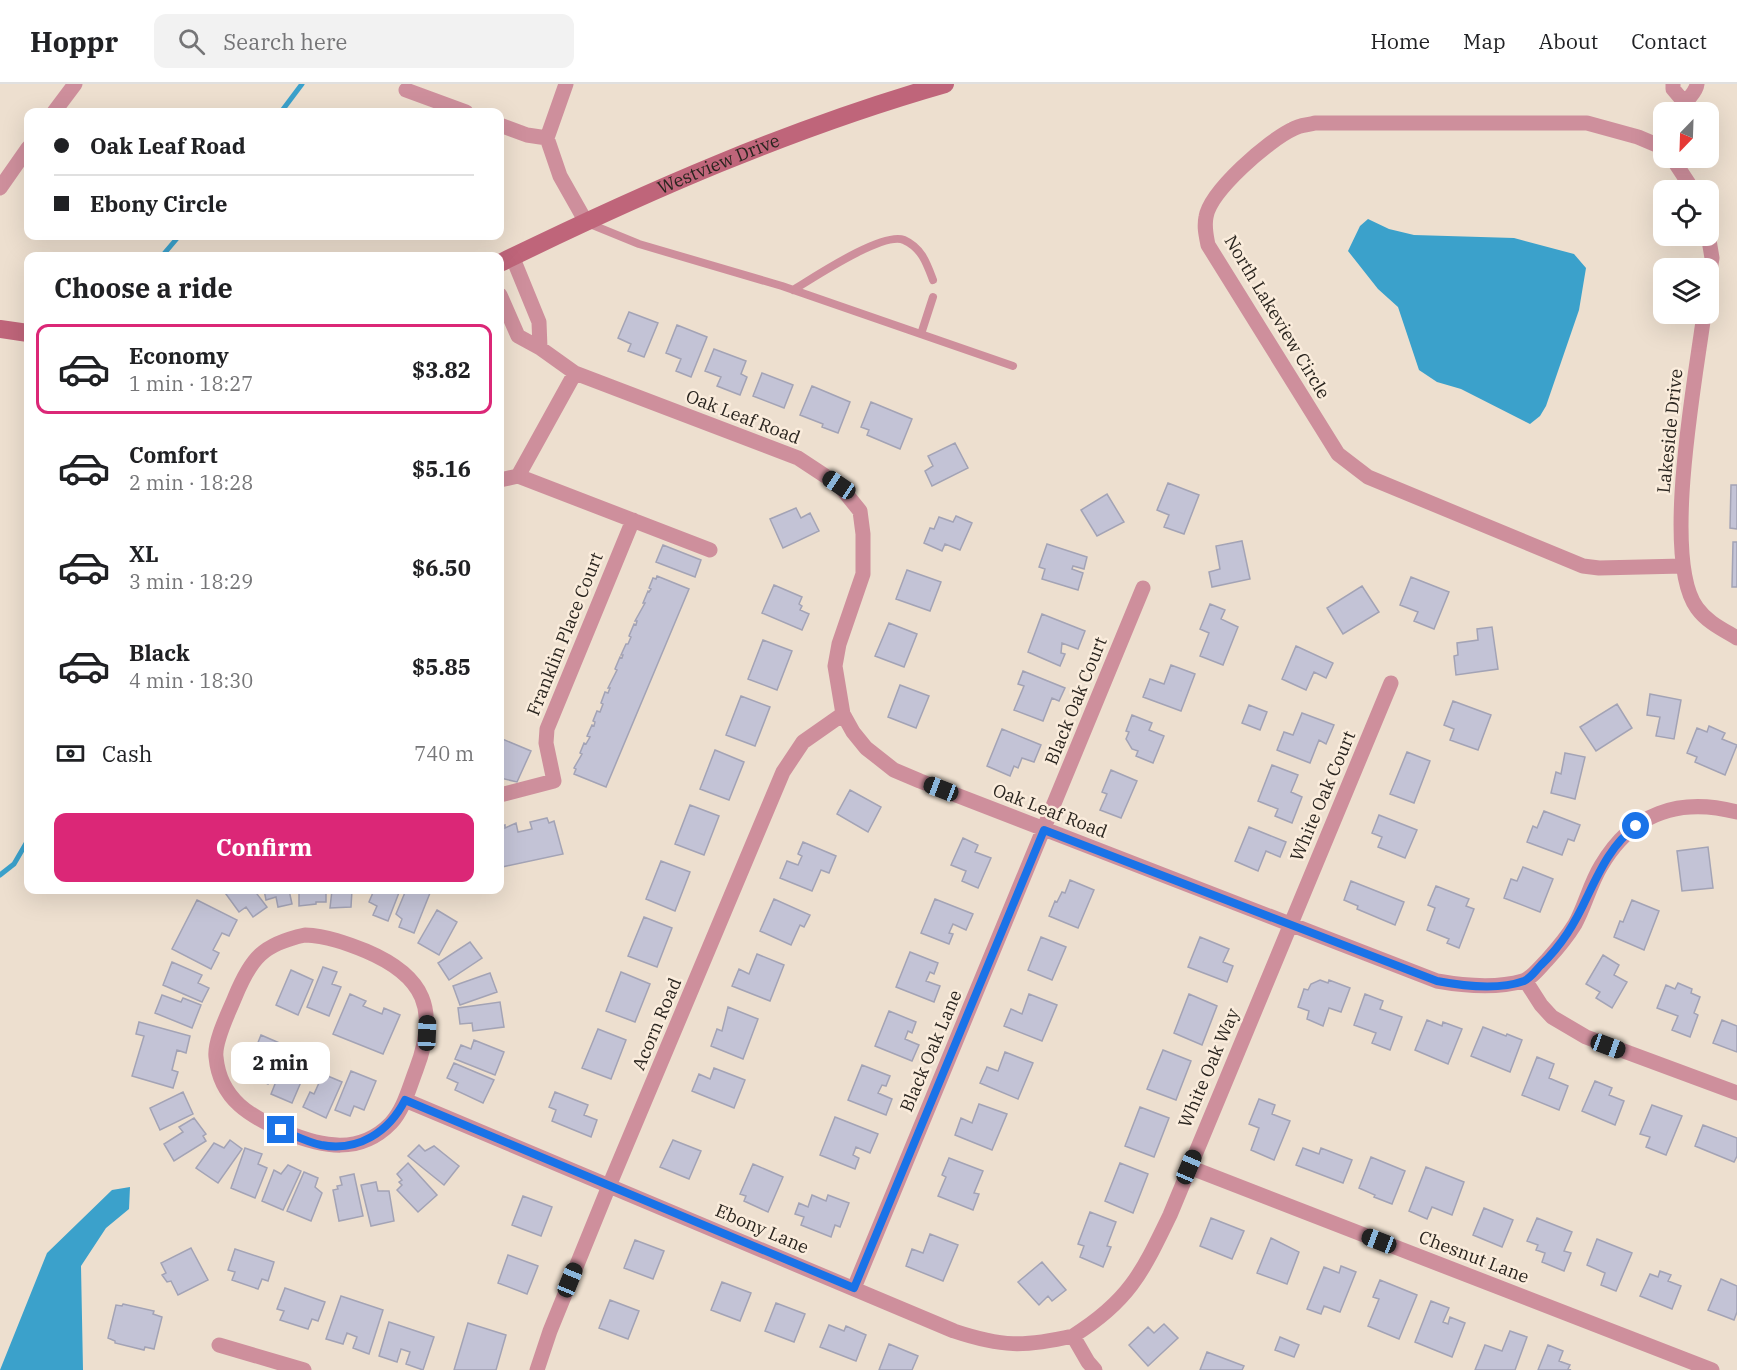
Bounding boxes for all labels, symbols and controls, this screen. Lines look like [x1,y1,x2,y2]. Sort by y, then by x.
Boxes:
search box [154,14,574,68]
text: Hoppr [30,23,118,60]
icon: search [175,25,208,58]
text: Search here [223,27,347,56]
text: Home [1370,27,1430,55]
text: Map [1463,27,1506,55]
text: About [1539,27,1598,55]
text: Contact [1631,27,1707,55]
north arrow [1653,102,1719,168]
map controls [1653,102,1719,324]
street label: Westview Drive [654,129,783,199]
text: Oak Leaf Road [90,131,246,160]
button: locate [1653,180,1719,246]
text: Ebony Circle [90,189,227,218]
street label: North Lakeview Circle [1219,231,1335,403]
button: layers [1653,258,1719,324]
text: Choose a ride [54,270,233,305]
text: Economy [129,341,229,370]
icon: car [57,342,111,396]
text: $3.82 [412,355,471,384]
street label: Lakeside Drive [1652,368,1687,494]
text: 1 min · 18:27 [129,370,253,397]
street label: Oak Leaf Road [683,384,804,449]
text: Comfort [129,440,218,469]
icon: car [57,441,111,495]
text: $5.16 [412,454,471,483]
car [819,467,859,503]
text: 2 min · 18:28 [129,469,253,496]
text: XL [129,539,159,568]
icon: car [57,540,111,594]
street label: Franklin Place Court [521,549,608,719]
text: $6.50 [412,553,471,582]
text: 3 min · 18:29 [129,568,253,595]
street label: Black Oak Court [1039,633,1112,768]
text: Black [129,638,190,667]
icon: car [57,639,111,693]
text: $5.85 [412,652,471,681]
text: 4 min · 18:30 [129,667,253,694]
street label: White Oak Court [1285,727,1360,864]
icon: cash [54,737,87,770]
text: Cash [102,739,153,768]
text: 740 m [414,740,474,767]
car [921,774,961,804]
street label: Oak Leaf Road [990,778,1111,843]
route start [1622,812,1649,839]
button: Confirm [54,813,474,882]
street label: Acorn Road [627,974,686,1073]
street label: Black Oak Lane [894,986,967,1115]
street label: White Oak Way [1173,1004,1244,1131]
car [417,1015,437,1051]
car [1588,1031,1628,1061]
callout: 2 min [232,1043,330,1085]
text: 2 min [253,1049,309,1076]
route end [267,1116,294,1143]
car [1174,1147,1204,1187]
street label: Ebony Lane [712,1199,812,1259]
street label: Chesnut Lane [1416,1225,1533,1288]
car [1359,1226,1399,1256]
car [555,1260,585,1300]

